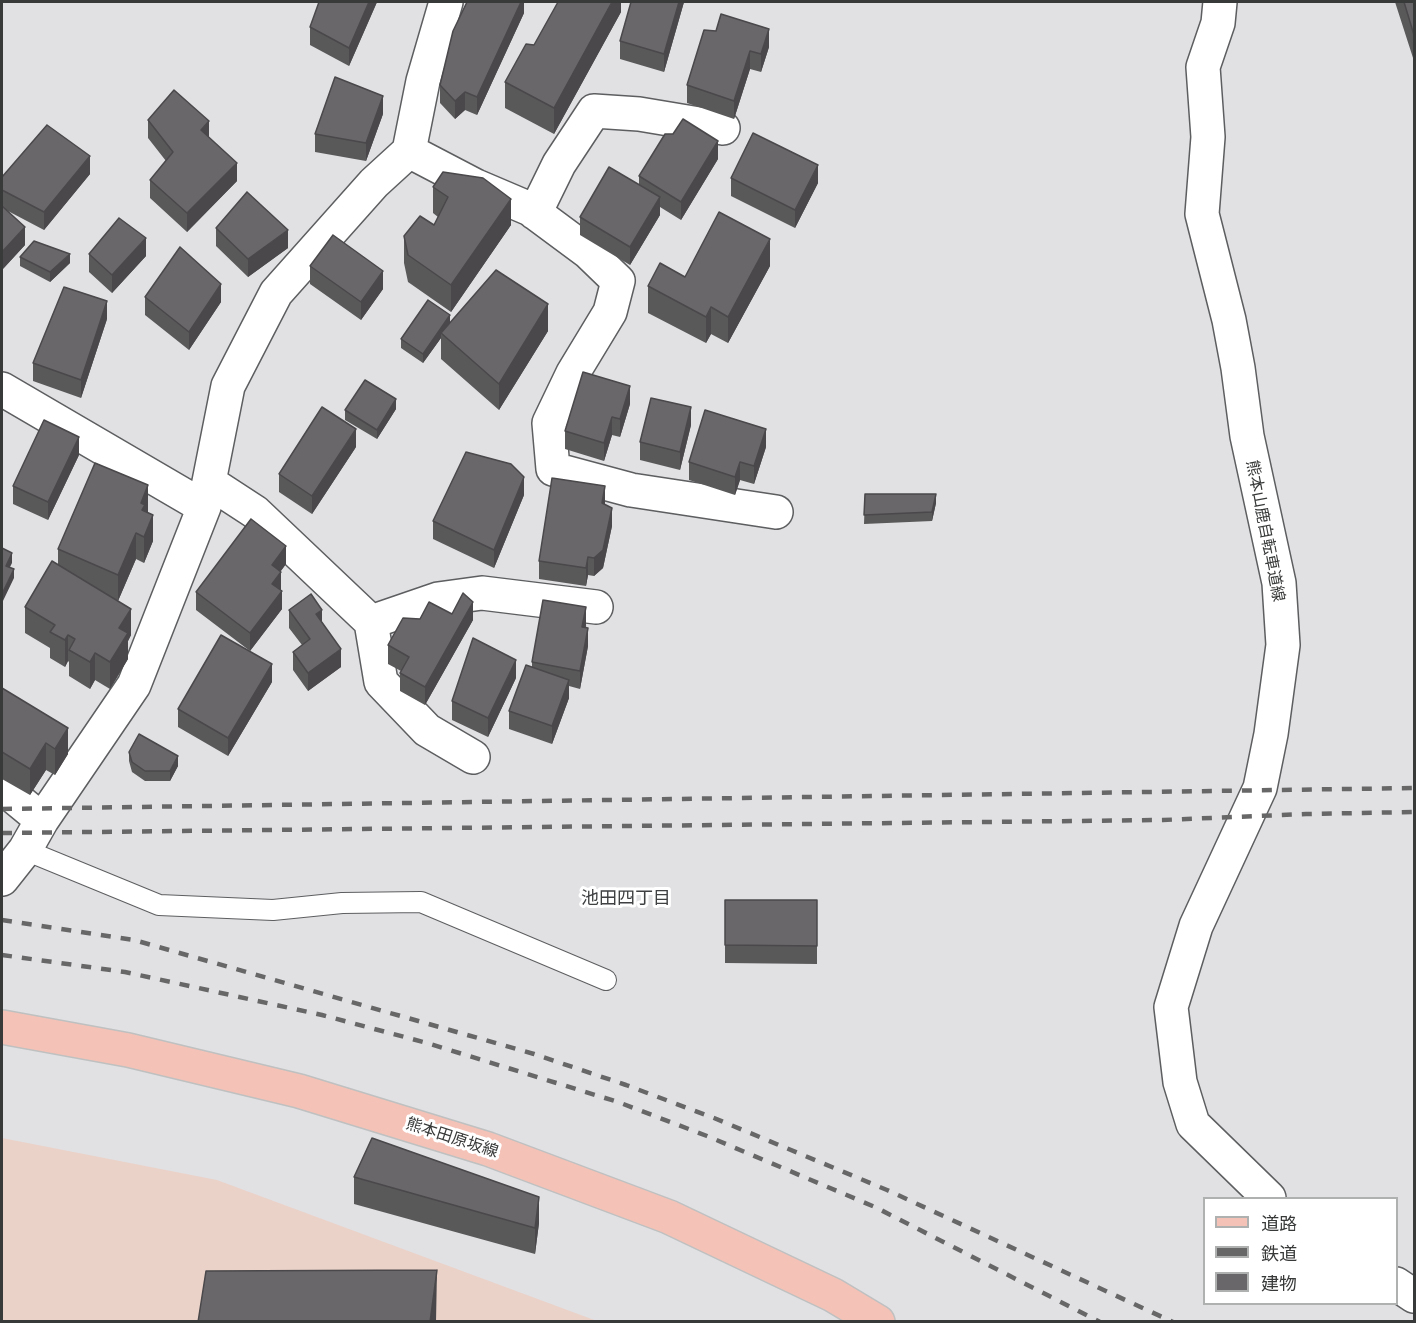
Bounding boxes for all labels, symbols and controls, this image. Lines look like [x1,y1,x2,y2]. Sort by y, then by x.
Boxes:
street label: 熊本山鹿自転車道線 [1242,458,1288,604]
district label: 池田四丁目 [581,888,671,910]
street label: 熊本田原坂線 [403,1114,501,1162]
legend [1203,1197,1398,1305]
text: 道路 [1261,1213,1297,1235]
text: 鉄道 [1261,1243,1297,1265]
text: 建物 [1261,1273,1297,1295]

